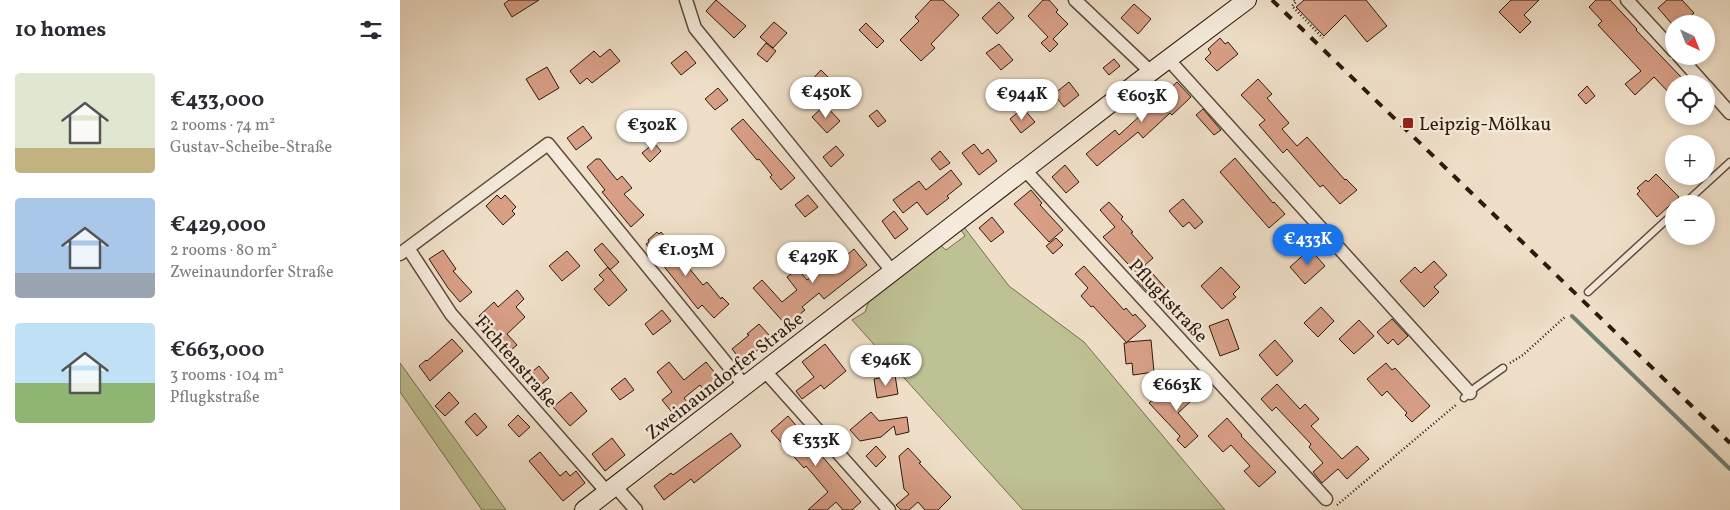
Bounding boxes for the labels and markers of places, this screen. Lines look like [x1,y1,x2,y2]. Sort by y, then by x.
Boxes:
pin: €450K [791,76,861,119]
pin: €944K [987,78,1057,121]
pin: €603K [1107,80,1177,123]
pin: €302K [617,110,687,152]
place label: Leipzig-Mölkau [1419,112,1551,138]
marker: Leipzig-Mölkau [1401,116,1415,130]
pin: €433K [1273,224,1343,266]
pin: €1.03M [645,234,727,277]
pin: €429K [778,242,848,284]
pin: €946K [851,344,921,387]
pin: €663K [1142,370,1212,412]
pin: €333K [781,424,851,467]

